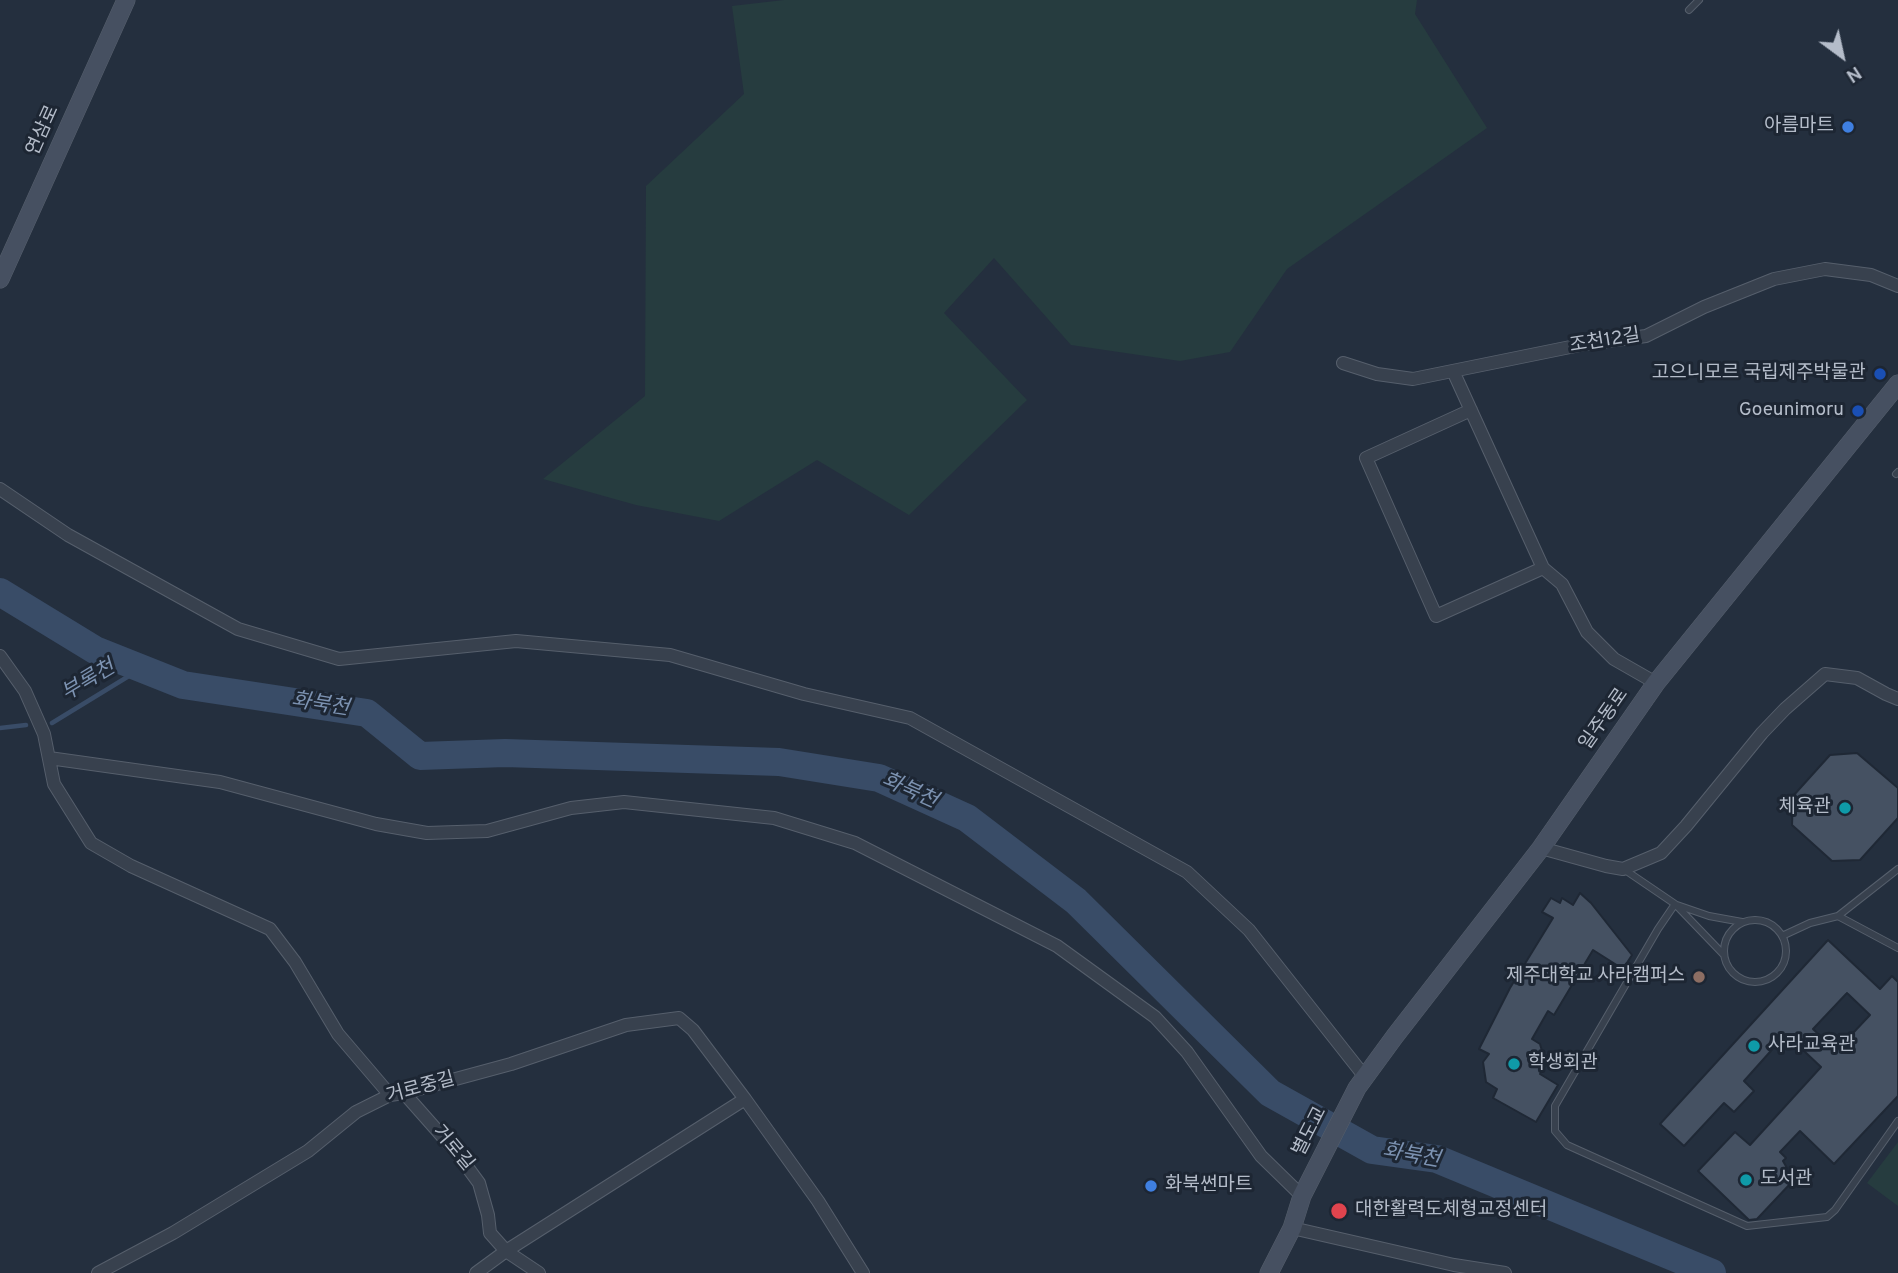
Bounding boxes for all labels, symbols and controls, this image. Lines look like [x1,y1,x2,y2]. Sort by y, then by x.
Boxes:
north arrow [1807,21,1877,91]
text: N [1841,60,1866,87]
street label: 연삼로 [23,102,65,160]
place label: 아름마트 [1764,116,1834,138]
marker: 아름마트 [1840,119,1856,135]
street label: 조천12길 [1568,325,1642,359]
place label: 고으니모르 국립제주박물관 [1652,363,1866,385]
marker: 고으니모르 국립제주박물관 [1872,366,1888,382]
place label: Goeunimoru [1739,400,1844,422]
marker: Goeunimoru [1850,403,1866,419]
water label: 부록천 [58,656,120,708]
street label: 일주동로 [1576,685,1634,755]
water label: 화북천 [289,689,351,723]
water label: 화북천 [877,769,941,815]
place label: 체육관 [1779,797,1831,819]
marker: 체육관 [1837,800,1853,816]
place label: 제주대학교 사라캠퍼스 [1506,966,1685,988]
marker: 제주대학교 사라캠퍼스 [1691,969,1707,985]
place label: 사라교육관 [1768,1035,1855,1057]
marker: 사라교육관 [1746,1038,1762,1054]
place label: 학생회관 [1528,1053,1598,1075]
marker: 학생회관 [1506,1056,1522,1072]
street label: 거로중길 [384,1069,458,1109]
street label: 별도교 [1289,1103,1333,1161]
street label: 거로길 [426,1122,478,1176]
water label: 화북천 [1380,1140,1442,1174]
place label: 도서관 [1760,1169,1812,1191]
marker: 도서관 [1738,1172,1754,1188]
place label: 화북썬마트 [1165,1175,1252,1197]
marker: 화북썬마트 [1143,1178,1159,1194]
place label: 대한활력도체형교정센터 [1355,1200,1547,1222]
marker: 대한활력도체형교정센터 [1329,1201,1349,1221]

